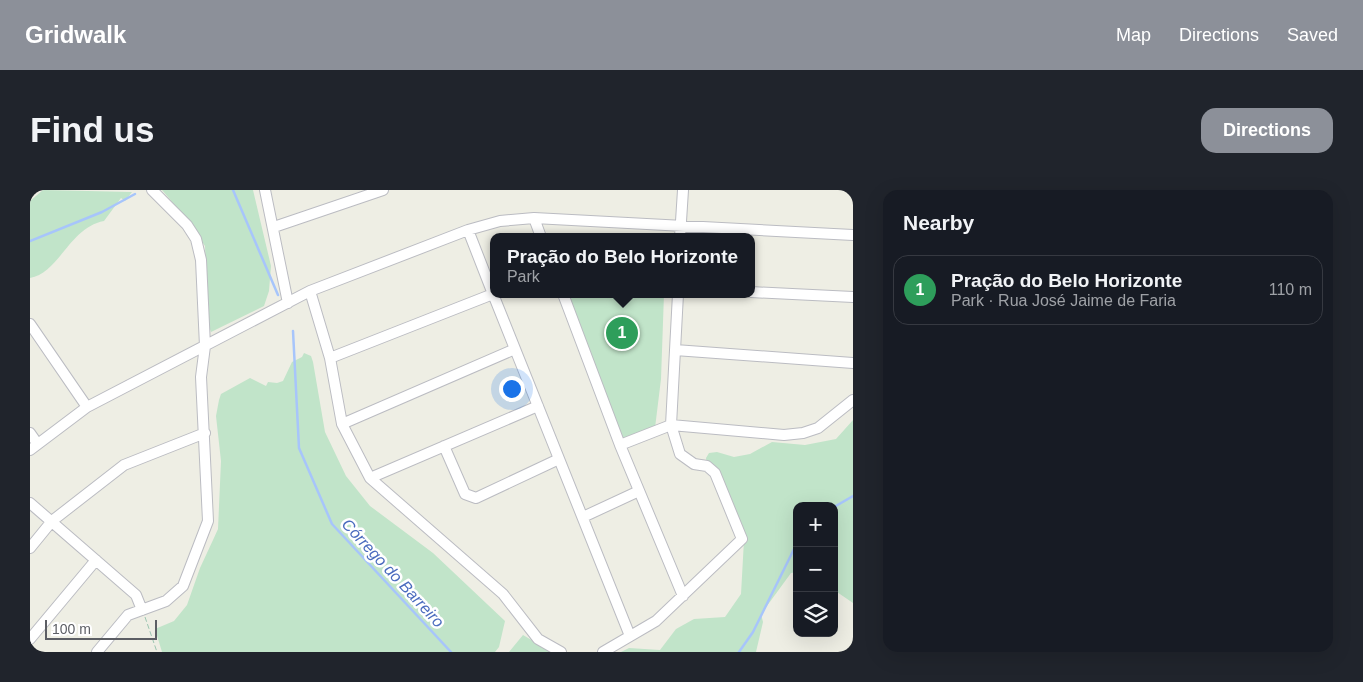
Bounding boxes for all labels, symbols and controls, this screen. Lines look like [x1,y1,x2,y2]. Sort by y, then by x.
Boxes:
text: Gridwalk [25,21,126,48]
text: Map [1116,25,1151,45]
text: Directions [1179,25,1259,45]
text: Saved [1287,25,1338,45]
button: Directions [1201,108,1333,153]
text: Find us [30,110,154,149]
text: Nearby [903,211,974,234]
popup [490,233,755,298]
text: Pração do Belo Horizonte [507,246,738,267]
text: Park [507,268,540,285]
text: Pração do Belo Horizonte [951,270,1182,291]
text: 1 [916,281,924,298]
text: 110 m [1269,281,1312,298]
text: Park · Rua José Jaime de Faria [951,292,1176,309]
pin: 1 [606,314,638,352]
your location [499,376,525,402]
map controls [793,502,838,637]
button: + [793,502,838,547]
water label: Córrego do Barreiro [339,515,447,631]
button: − [793,547,838,592]
button: layers [793,592,838,637]
scale bar [45,617,158,640]
text: 100 m [52,621,91,637]

